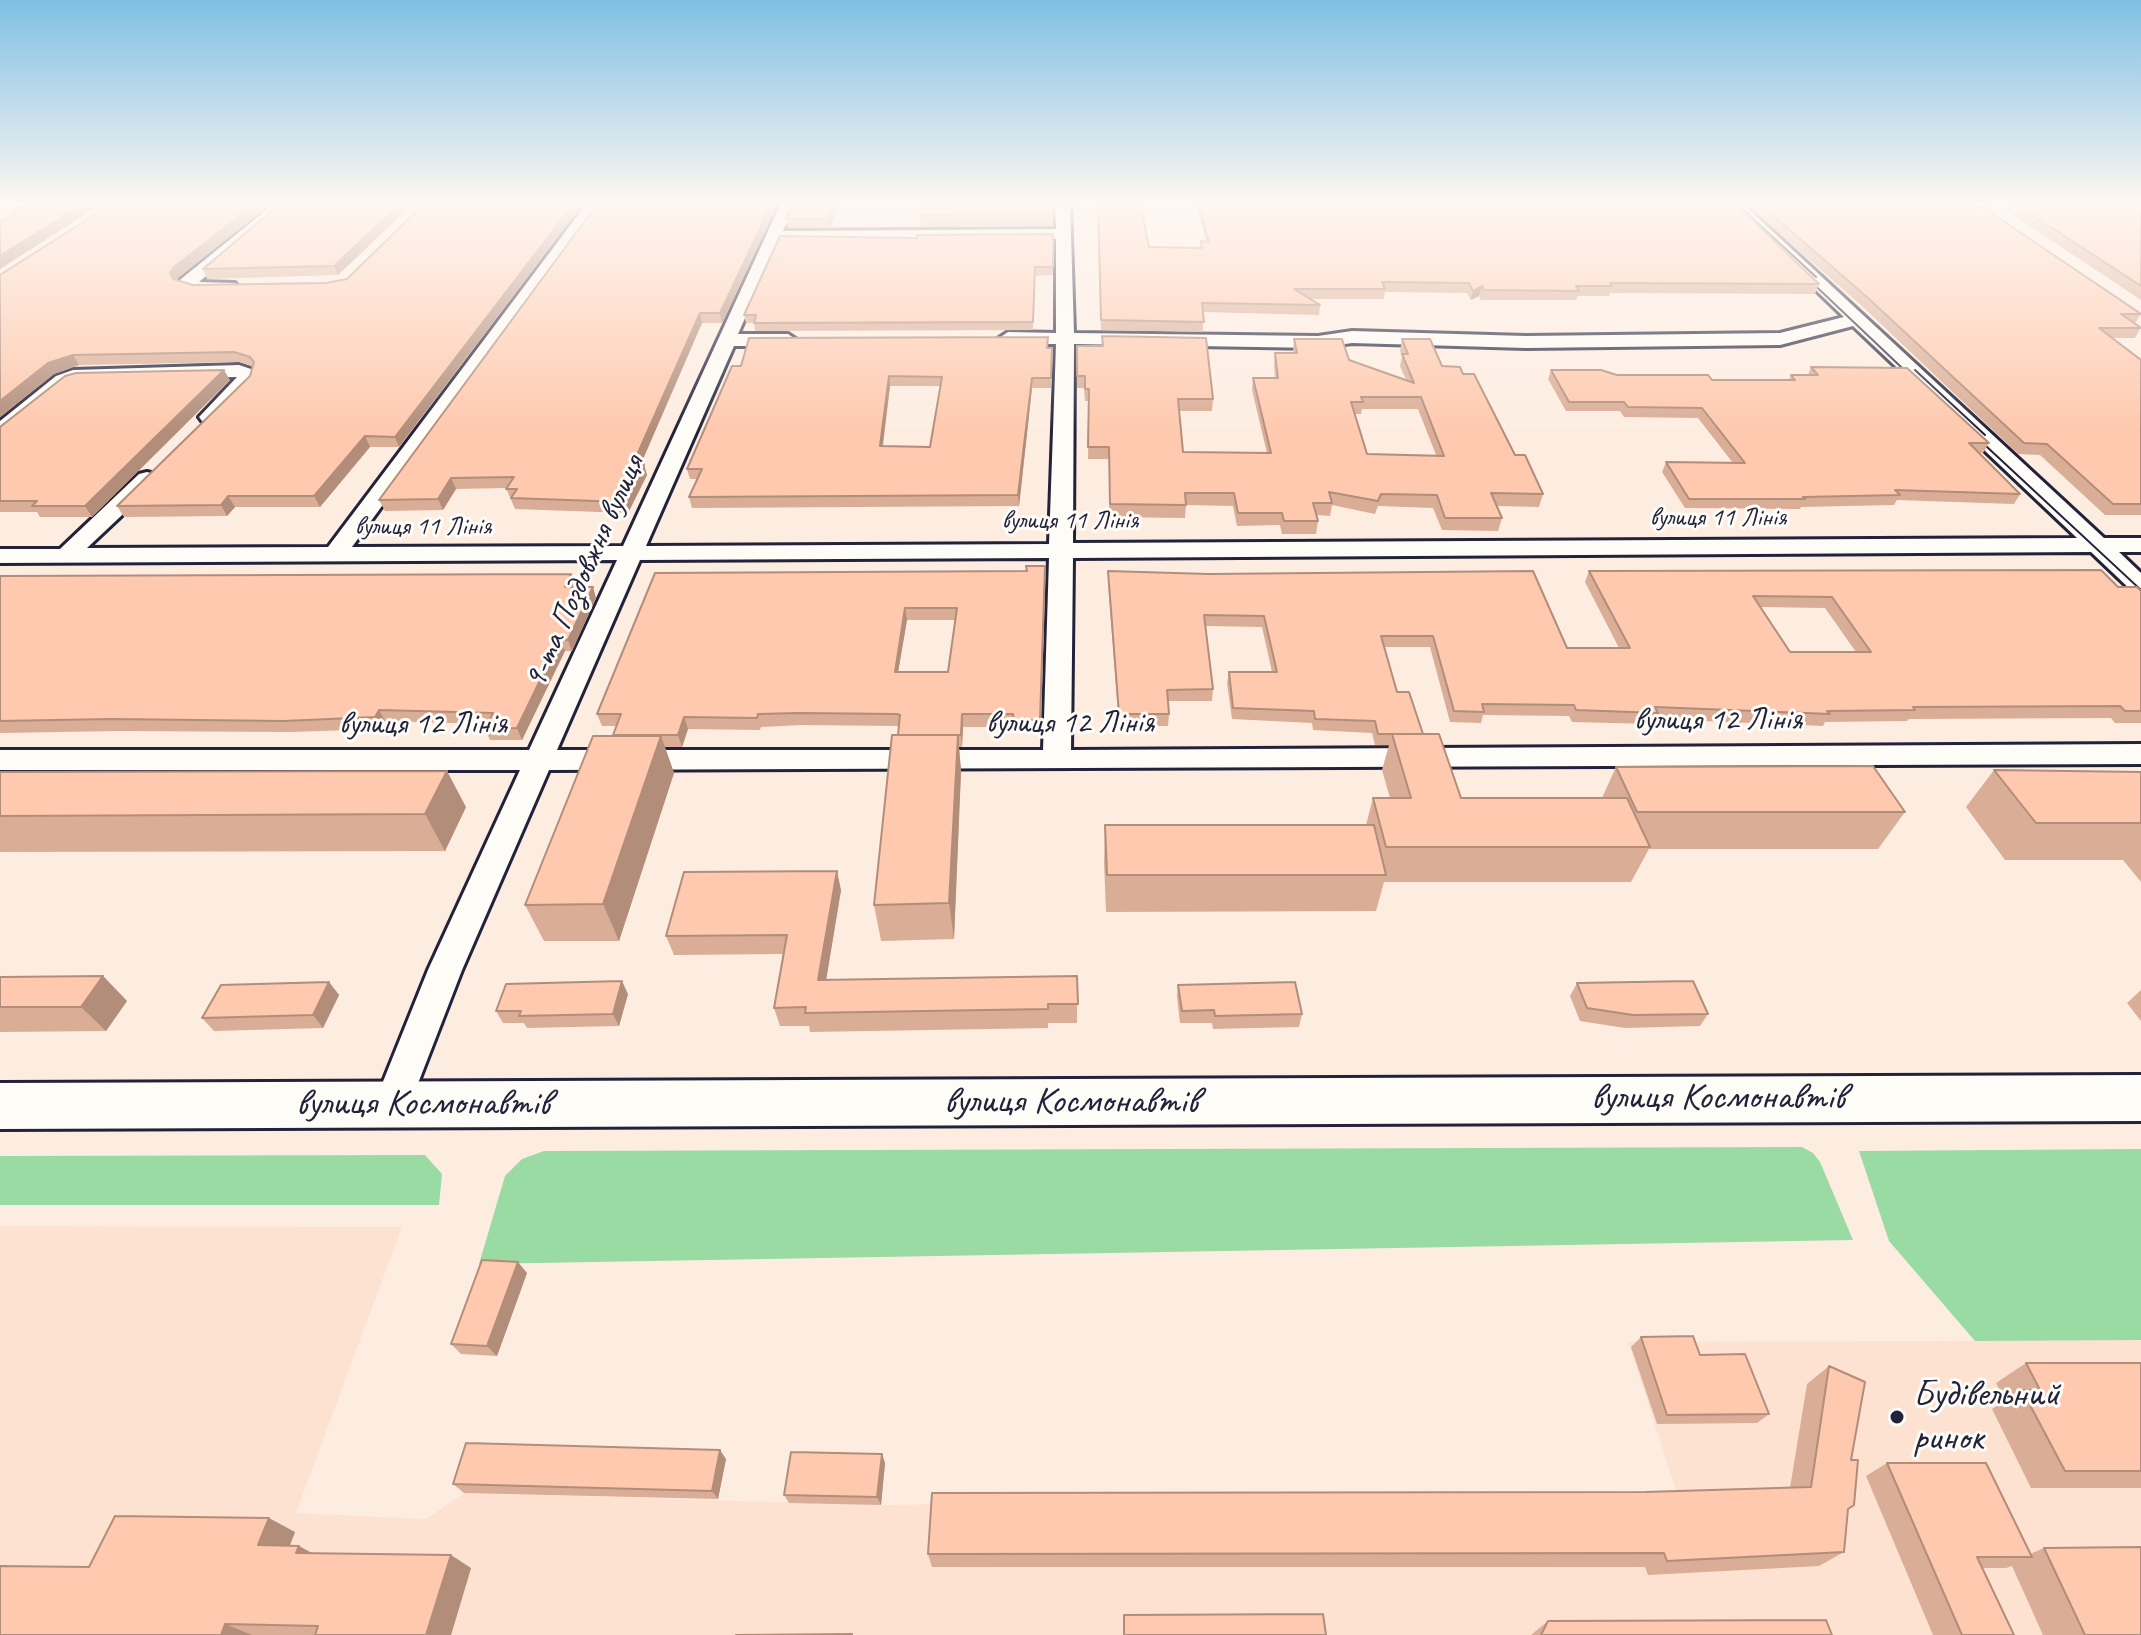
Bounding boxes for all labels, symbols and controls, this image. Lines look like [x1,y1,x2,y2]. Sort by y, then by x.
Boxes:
street label: 9-та Поздовжня вулиця [517,450,653,694]
street label: вулиця 11 Лінія [1650,502,1786,534]
street label: вулиця 11 Лінія [1002,505,1138,537]
street label: вулиця 11 Лінія [355,511,491,543]
street label: вулиця 12 Лінія [1634,702,1802,740]
street label: вулиця 12 Лінія [986,705,1154,743]
street label: вулиця 12 Лінія [339,706,507,744]
street label: вулиця Космонавтів [1591,1075,1845,1121]
street label: вулиця Космонавтів [944,1079,1198,1125]
street label: вулиця Космонавтів [296,1081,550,1127]
place label: Будівельний ринок [1913,1372,2059,1462]
marker: Будівельний ринок [1888,1408,1906,1426]

